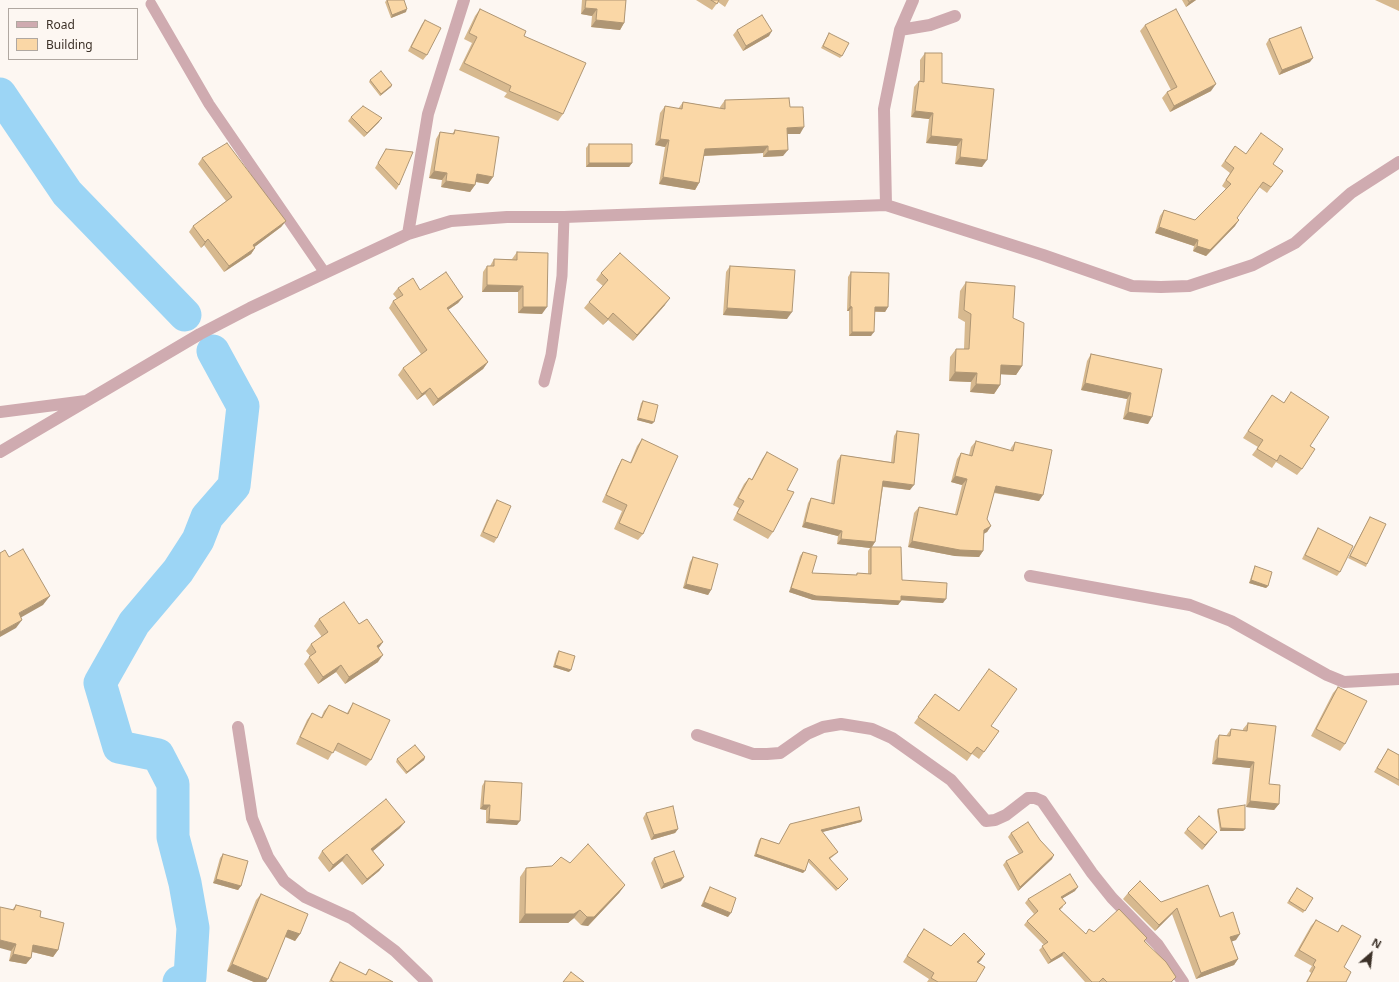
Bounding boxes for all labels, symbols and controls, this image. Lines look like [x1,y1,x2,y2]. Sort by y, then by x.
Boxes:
legend [8,8,138,60]
text: Road [46,16,75,33]
text: Building [46,36,93,53]
north arrow [1351,934,1391,974]
text: N [1369,934,1384,952]

